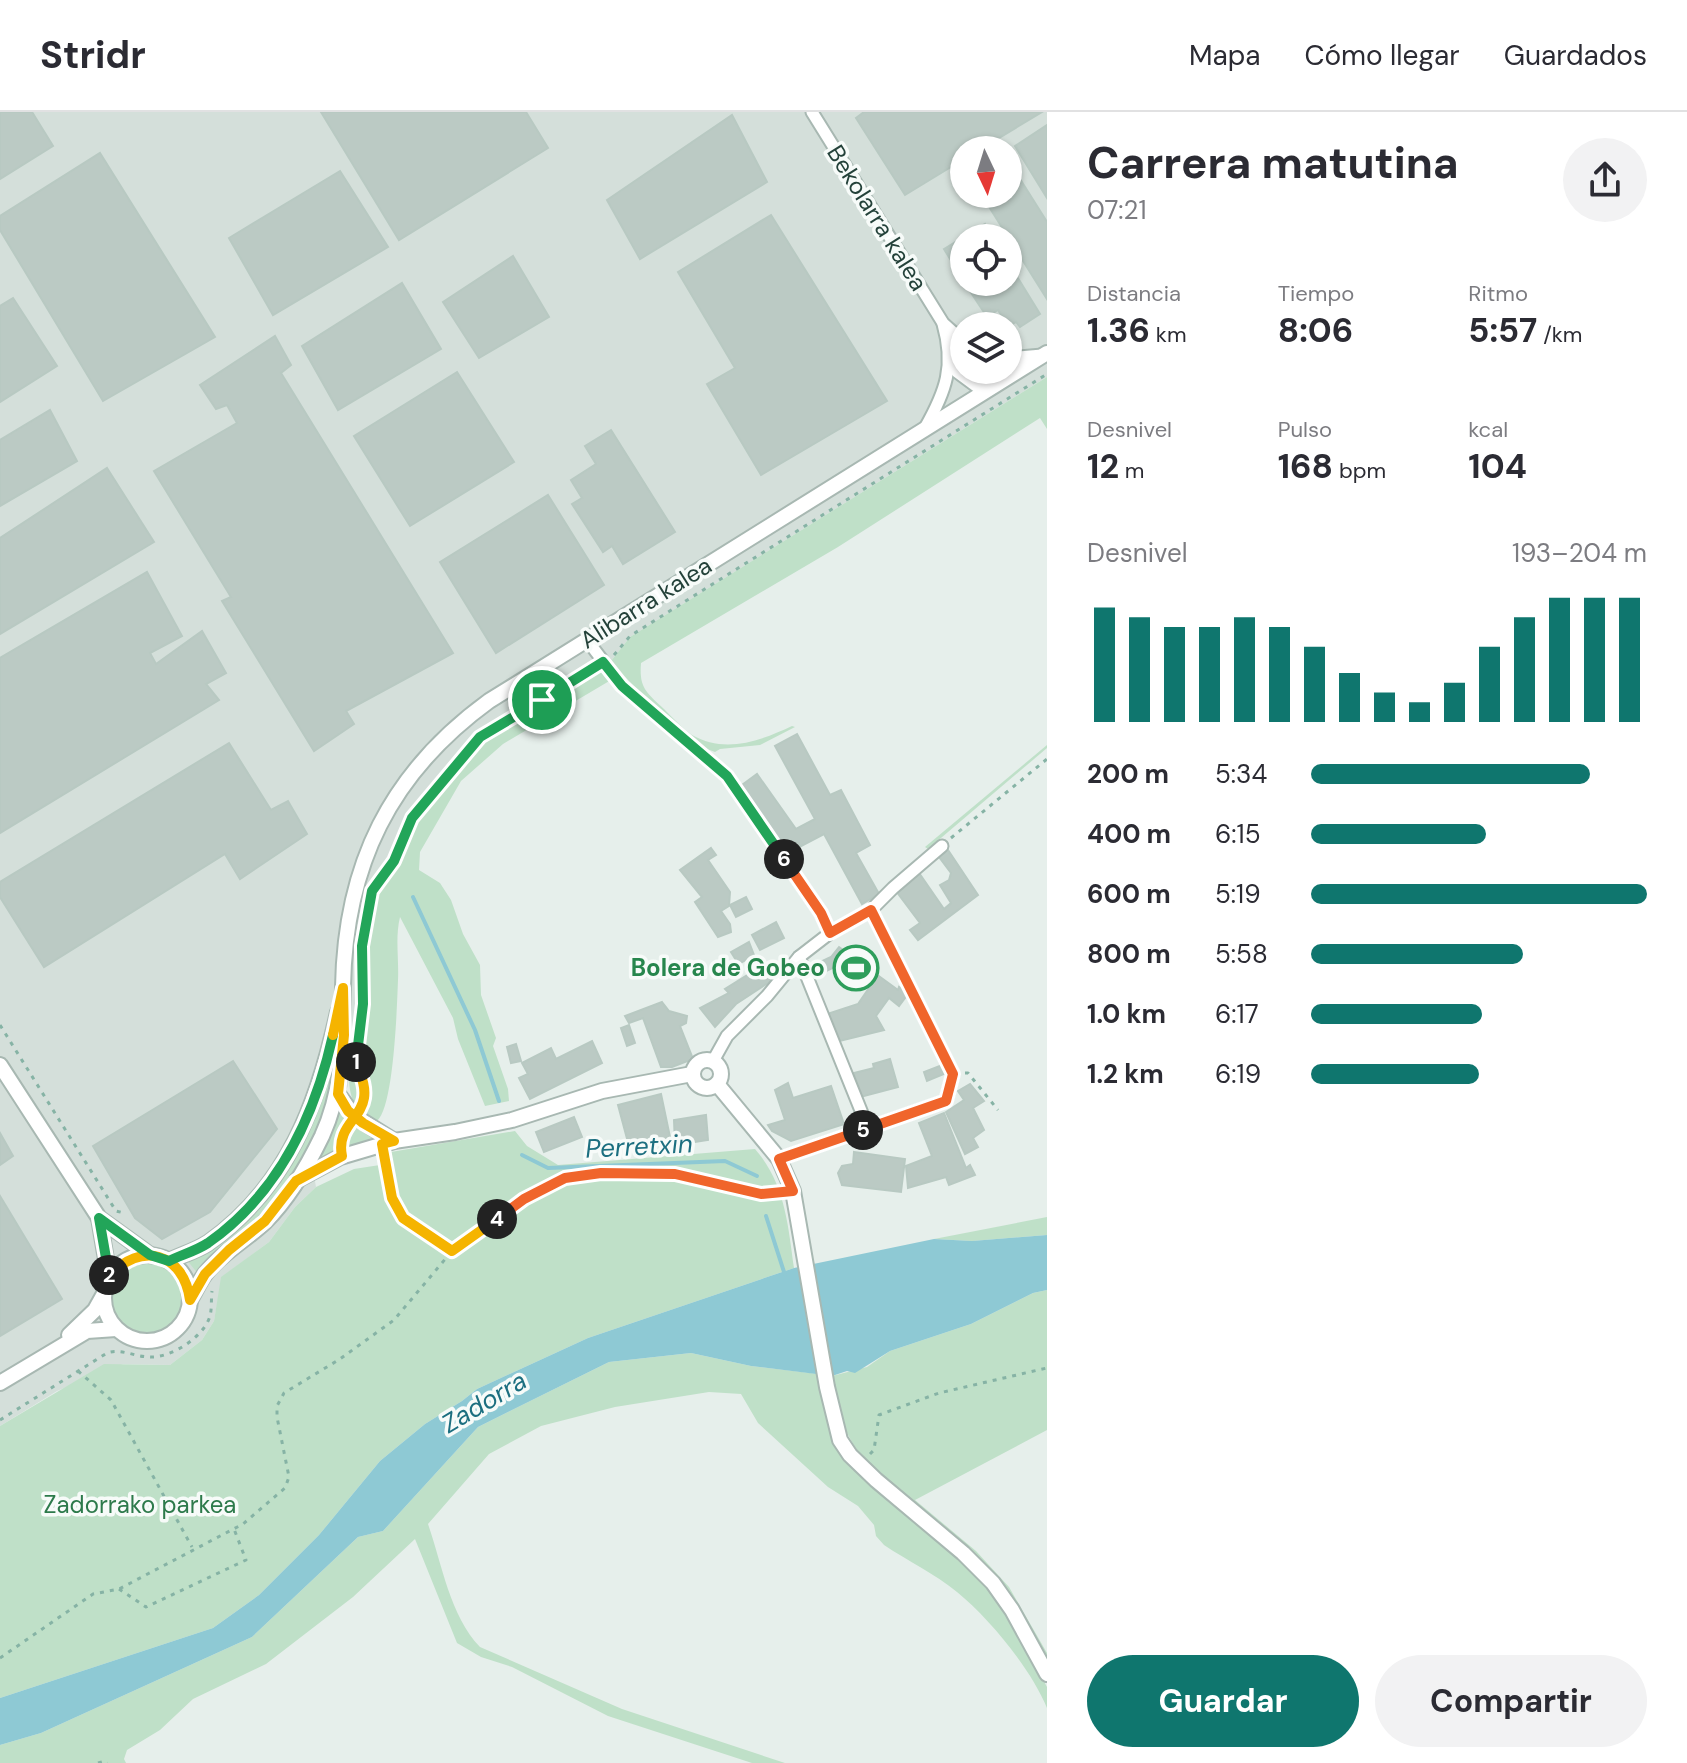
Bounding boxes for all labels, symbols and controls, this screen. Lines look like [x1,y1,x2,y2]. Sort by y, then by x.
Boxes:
text: Stridr [40,30,146,80]
text: Mapa [1189,37,1260,74]
text: Cómo llegar [1304,37,1460,74]
text: Guardados [1504,37,1647,74]
text: Carrera matutina [1087,134,1459,192]
north arrow [950,136,1022,208]
map controls [950,136,1022,384]
button: share [1563,138,1647,222]
street label: Bekolarra kalea [820,139,935,296]
text: 07:21 [1087,193,1147,227]
button: locate [950,224,1022,296]
text: Distancia [1087,279,1181,308]
text: Tiempo [1278,279,1354,308]
text: Ritmo [1468,279,1528,308]
text: 1.36 [1087,308,1150,353]
text: 8:06 [1278,308,1353,353]
text: 5:57 [1468,308,1537,353]
button: layers [950,312,1022,384]
text: km [1150,320,1187,349]
text: /km [1537,320,1582,349]
text: Desnivel [1087,415,1172,444]
text: Pulso [1278,415,1332,444]
text: kcal [1468,415,1508,444]
text: 12 [1087,444,1119,489]
text: 168 [1278,444,1333,489]
text: 104 [1468,444,1527,489]
text: m [1119,456,1144,485]
text: bpm [1333,456,1386,485]
text: Desnivel [1087,536,1188,570]
text: 193–204 m [1512,536,1647,570]
street label: Alibarra kalea [574,550,717,655]
pin [508,666,576,734]
icon: arrive [520,678,564,722]
text: 200 m [1087,757,1169,791]
text: 5:34 [1215,757,1267,791]
text: 400 m [1087,817,1171,851]
text: 6:15 [1215,817,1261,851]
pin: 6 [764,839,804,879]
text: 6 [777,844,791,873]
text: 600 m [1087,877,1171,911]
text: 5:19 [1215,877,1261,911]
text: 800 m [1087,937,1171,971]
text: 5:58 [1215,937,1268,971]
sports icon: Bolera de Gobeo [832,944,880,992]
place label: Bolera de Gobeo [631,952,825,983]
text: 1.0 km [1087,997,1166,1031]
text: 6:17 [1215,997,1259,1031]
pin: 1 [336,1042,376,1082]
text: 1 [352,1047,360,1076]
text: 1.2 km [1087,1057,1164,1091]
text: 6:19 [1215,1057,1261,1091]
pin: 5 [843,1110,883,1150]
text: 5 [856,1115,870,1144]
water label: Perretxin [585,1126,693,1166]
pin: 4 [477,1199,517,1239]
text: 4 [490,1204,504,1233]
pin: 2 [89,1255,129,1295]
text: 2 [103,1260,115,1289]
water label: Zadorra [435,1363,533,1441]
park label: Zadorrako parkea [44,1489,236,1520]
button: Guardar [1087,1655,1359,1747]
button: Compartir [1375,1655,1647,1747]

